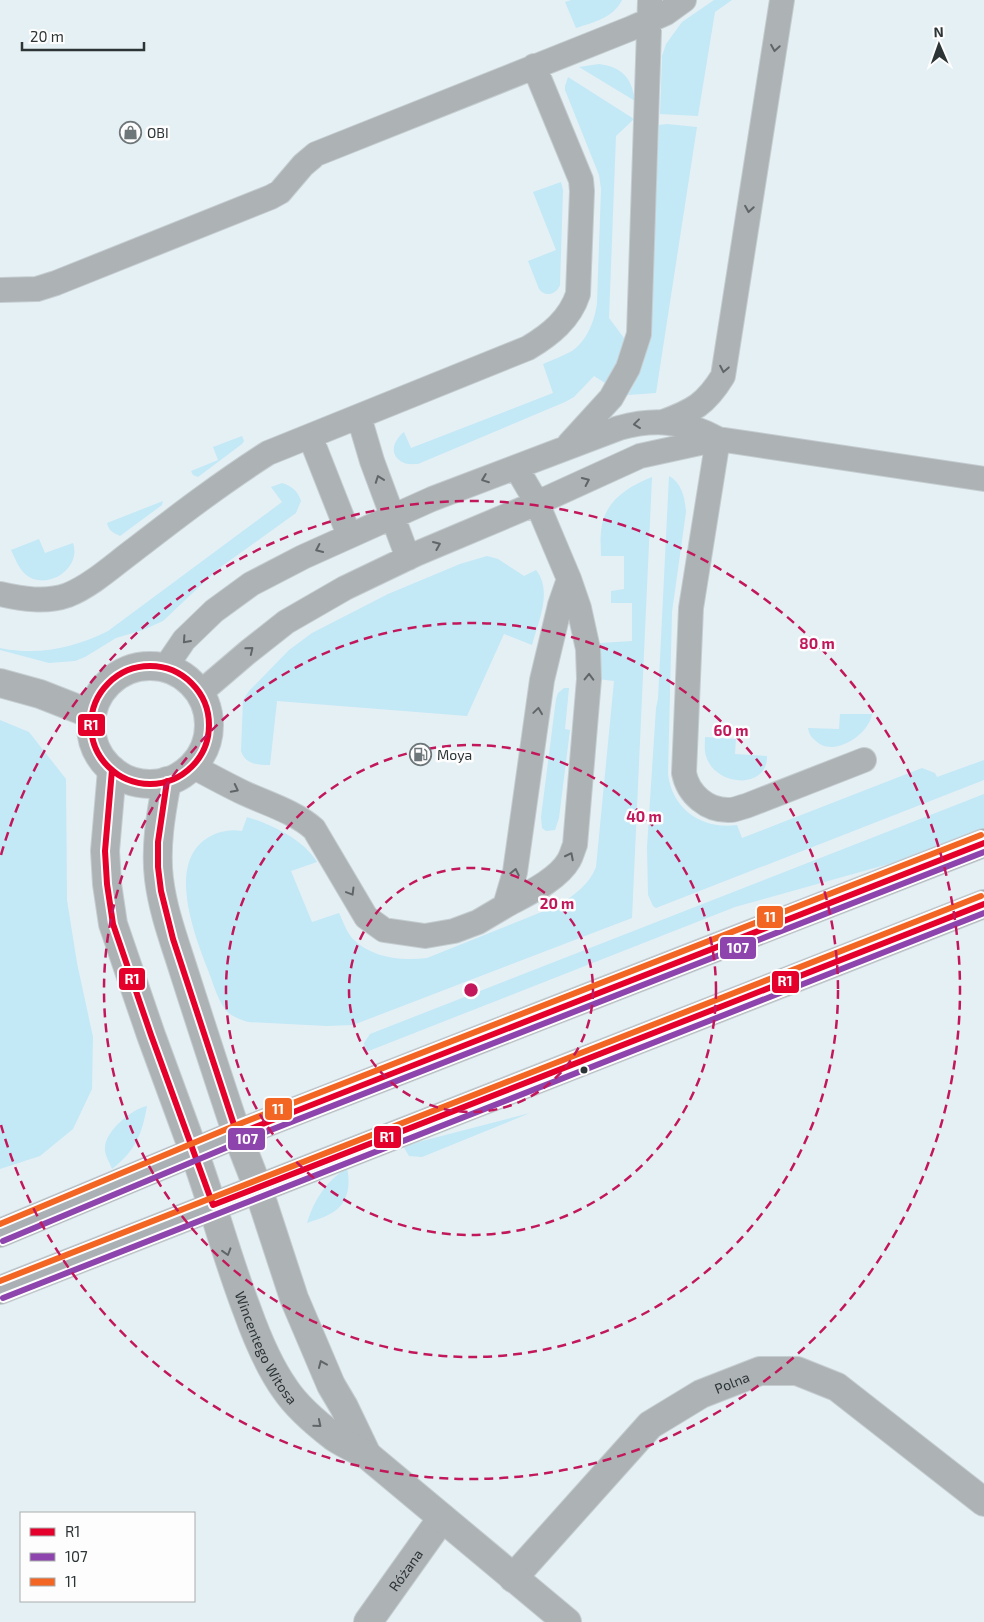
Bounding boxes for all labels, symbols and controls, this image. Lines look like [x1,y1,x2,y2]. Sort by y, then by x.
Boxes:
scale bar [22,20,145,52]
north arrow [914,20,964,70]
text: N [933,23,944,40]
text: 20 m [30,27,64,45]
one-way arrow [770,44,780,53]
shop icon: OBI [119,120,143,144]
place label: OBI [147,124,169,141]
one-way arrow [745,204,755,213]
one-way arrow [719,365,729,373]
one-way arrow [633,418,641,429]
one-way arrow [481,472,490,483]
one-way arrow [375,475,385,484]
one-way arrow [581,476,590,487]
one-way arrow [432,541,441,551]
one-way arrow [315,543,324,553]
one-way arrow [183,634,192,643]
text: 80 m [799,634,835,652]
one-way arrow [244,647,254,656]
one-way arrow [583,673,594,681]
one-way arrow [532,707,543,715]
line badge: R1 [77,713,106,737]
text: R1 [83,716,99,733]
text: 60 m [714,721,748,739]
fuel station icon: Moya [409,742,433,766]
place label: Moya [437,746,472,763]
one-way arrow [230,783,239,793]
text: 40 m [626,807,662,825]
one-way arrow [564,852,574,861]
one-way arrow [509,867,519,876]
one-way arrow [345,887,355,896]
text: 20 m [540,894,574,912]
line badge: 11 [756,905,784,929]
text: 11 [764,908,776,925]
line badge: 107 [719,936,757,960]
text: 107 [727,939,750,956]
line badge: R1 [118,967,146,991]
text: R1 [124,970,140,987]
line badge: R1 [771,970,800,994]
text: R1 [777,972,793,989]
centre of rings [462,981,480,999]
unlabelled marker [579,1065,589,1075]
line badge: 11 [264,1097,293,1121]
text: 11 [272,1100,284,1117]
line badge: R1 [373,1125,402,1149]
line badge: 107 [227,1127,266,1151]
text: R1 [379,1128,395,1145]
text: 107 [236,1130,259,1147]
one-way arrow [221,1248,231,1256]
street label: Wincentego Witosa [232,1289,301,1407]
one-way arrow [318,1360,329,1369]
street label: Polna [712,1368,752,1397]
one-way arrow [313,1418,322,1427]
legend [20,1512,195,1602]
text: R1 [65,1522,80,1540]
street label: Różana [384,1546,426,1594]
text: 107 [65,1547,88,1565]
text: 11 [65,1572,77,1590]

